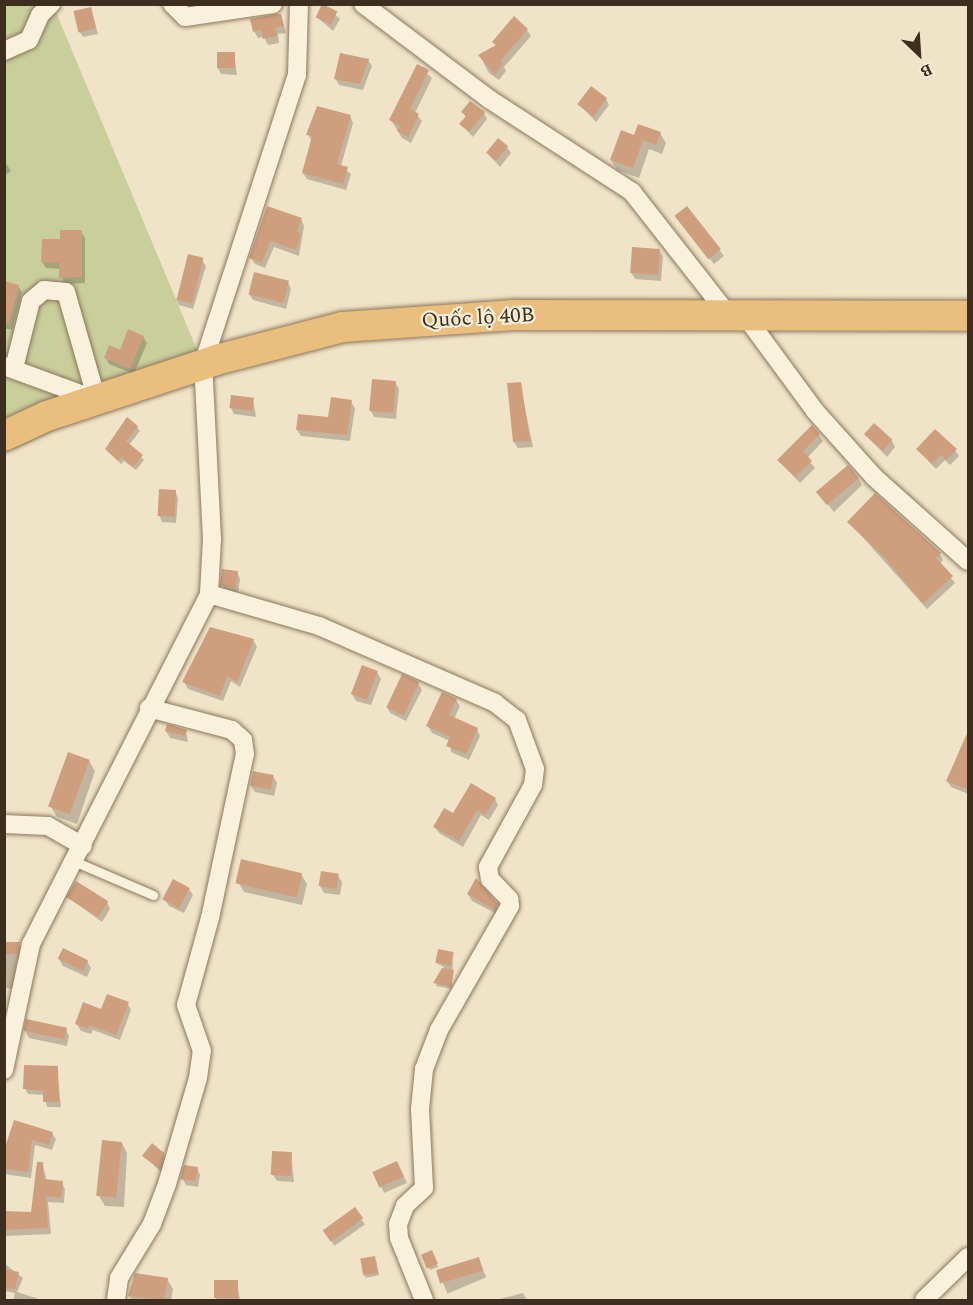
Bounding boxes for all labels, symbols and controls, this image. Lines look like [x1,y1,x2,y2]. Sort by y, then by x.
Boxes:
north arrow [889,24,949,84]
text: B [916,57,937,84]
street label: Quốc lộ 40B [421,302,535,334]

